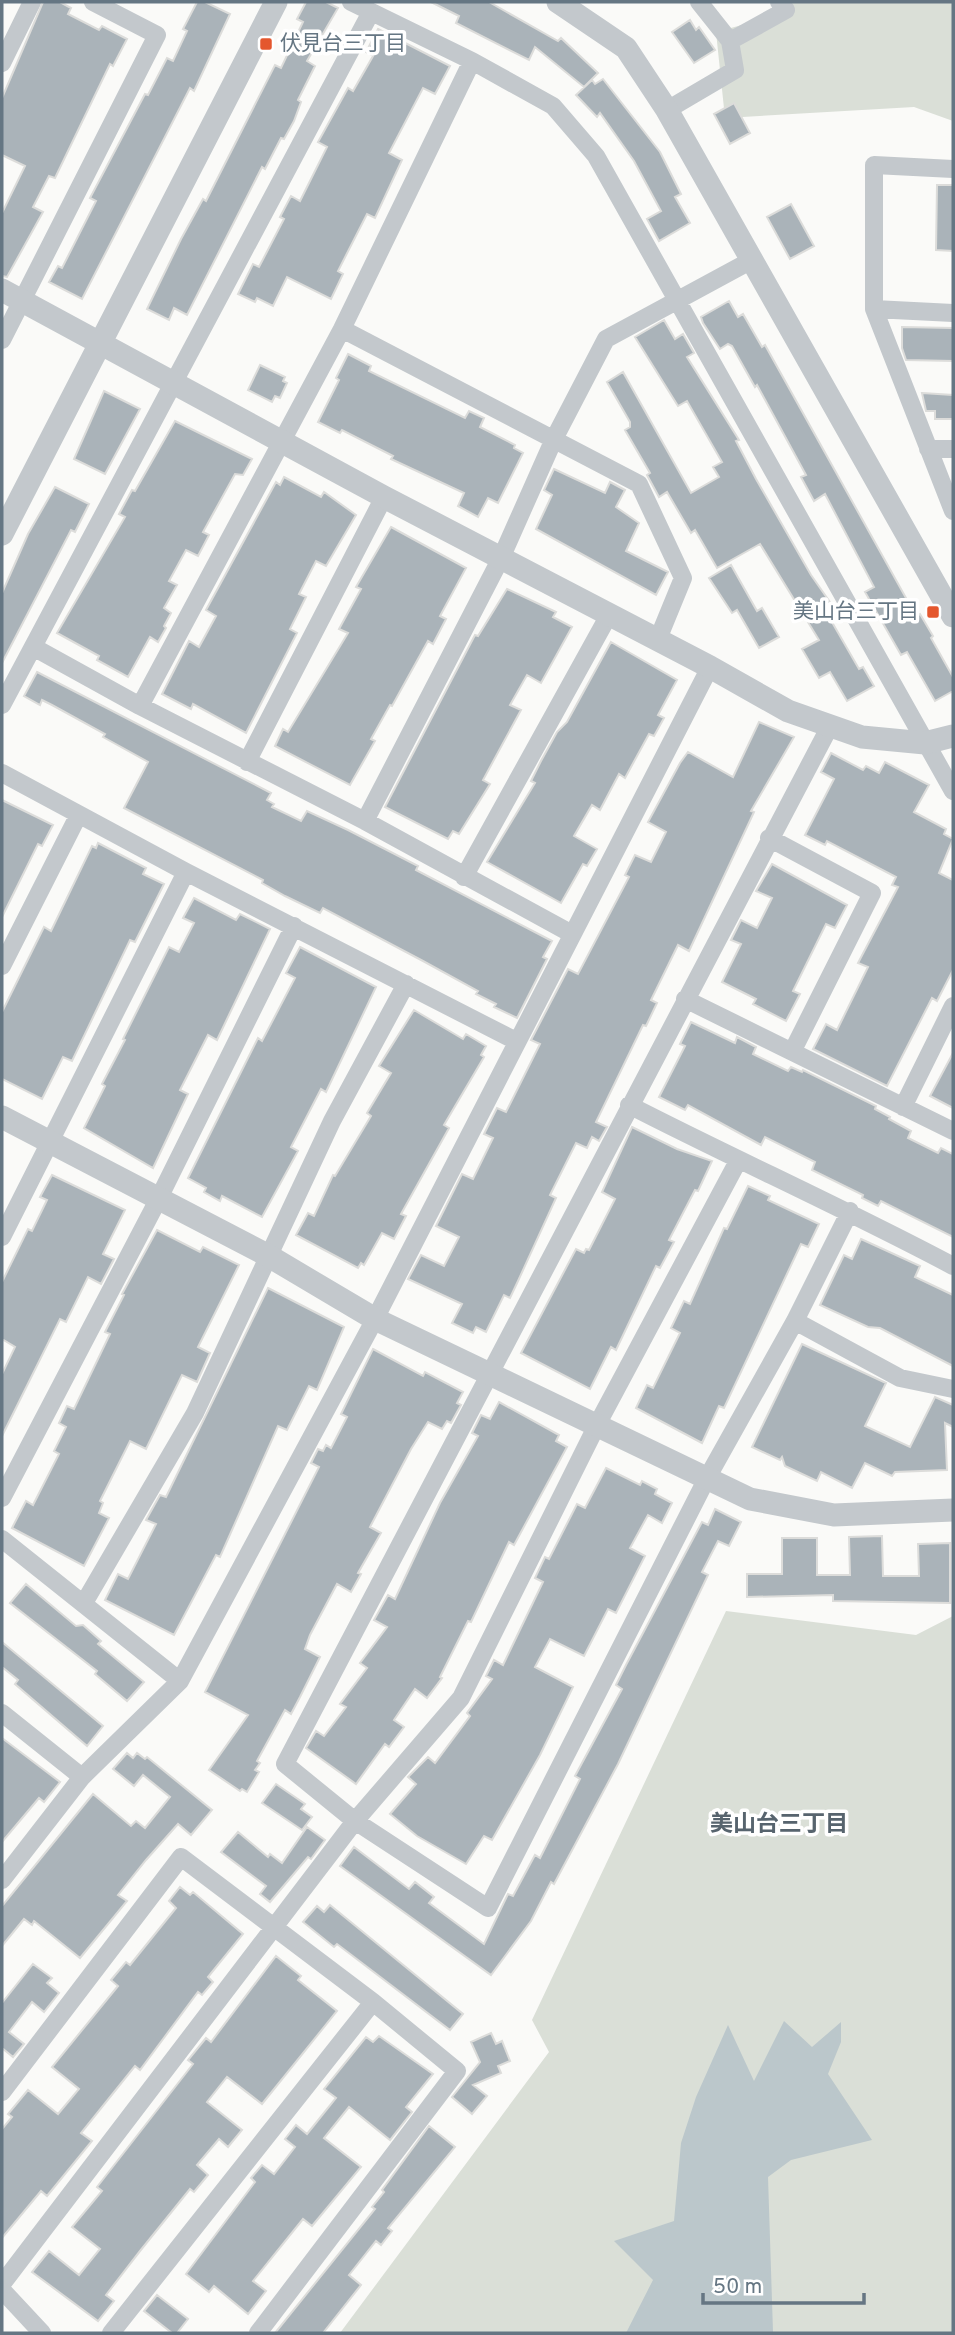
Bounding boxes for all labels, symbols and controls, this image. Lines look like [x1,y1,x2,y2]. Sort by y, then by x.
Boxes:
place label: 伏見台三丁目 [280,31,406,58]
marker: 伏見台三丁目 [258,36,274,52]
place label: 美山台三丁目 [793,599,919,626]
marker: 美山台三丁目 [925,604,941,620]
district label: 美山台三丁目 [710,1811,848,1840]
scale bar [703,2262,864,2306]
text: 50 m [713,2274,762,2301]

